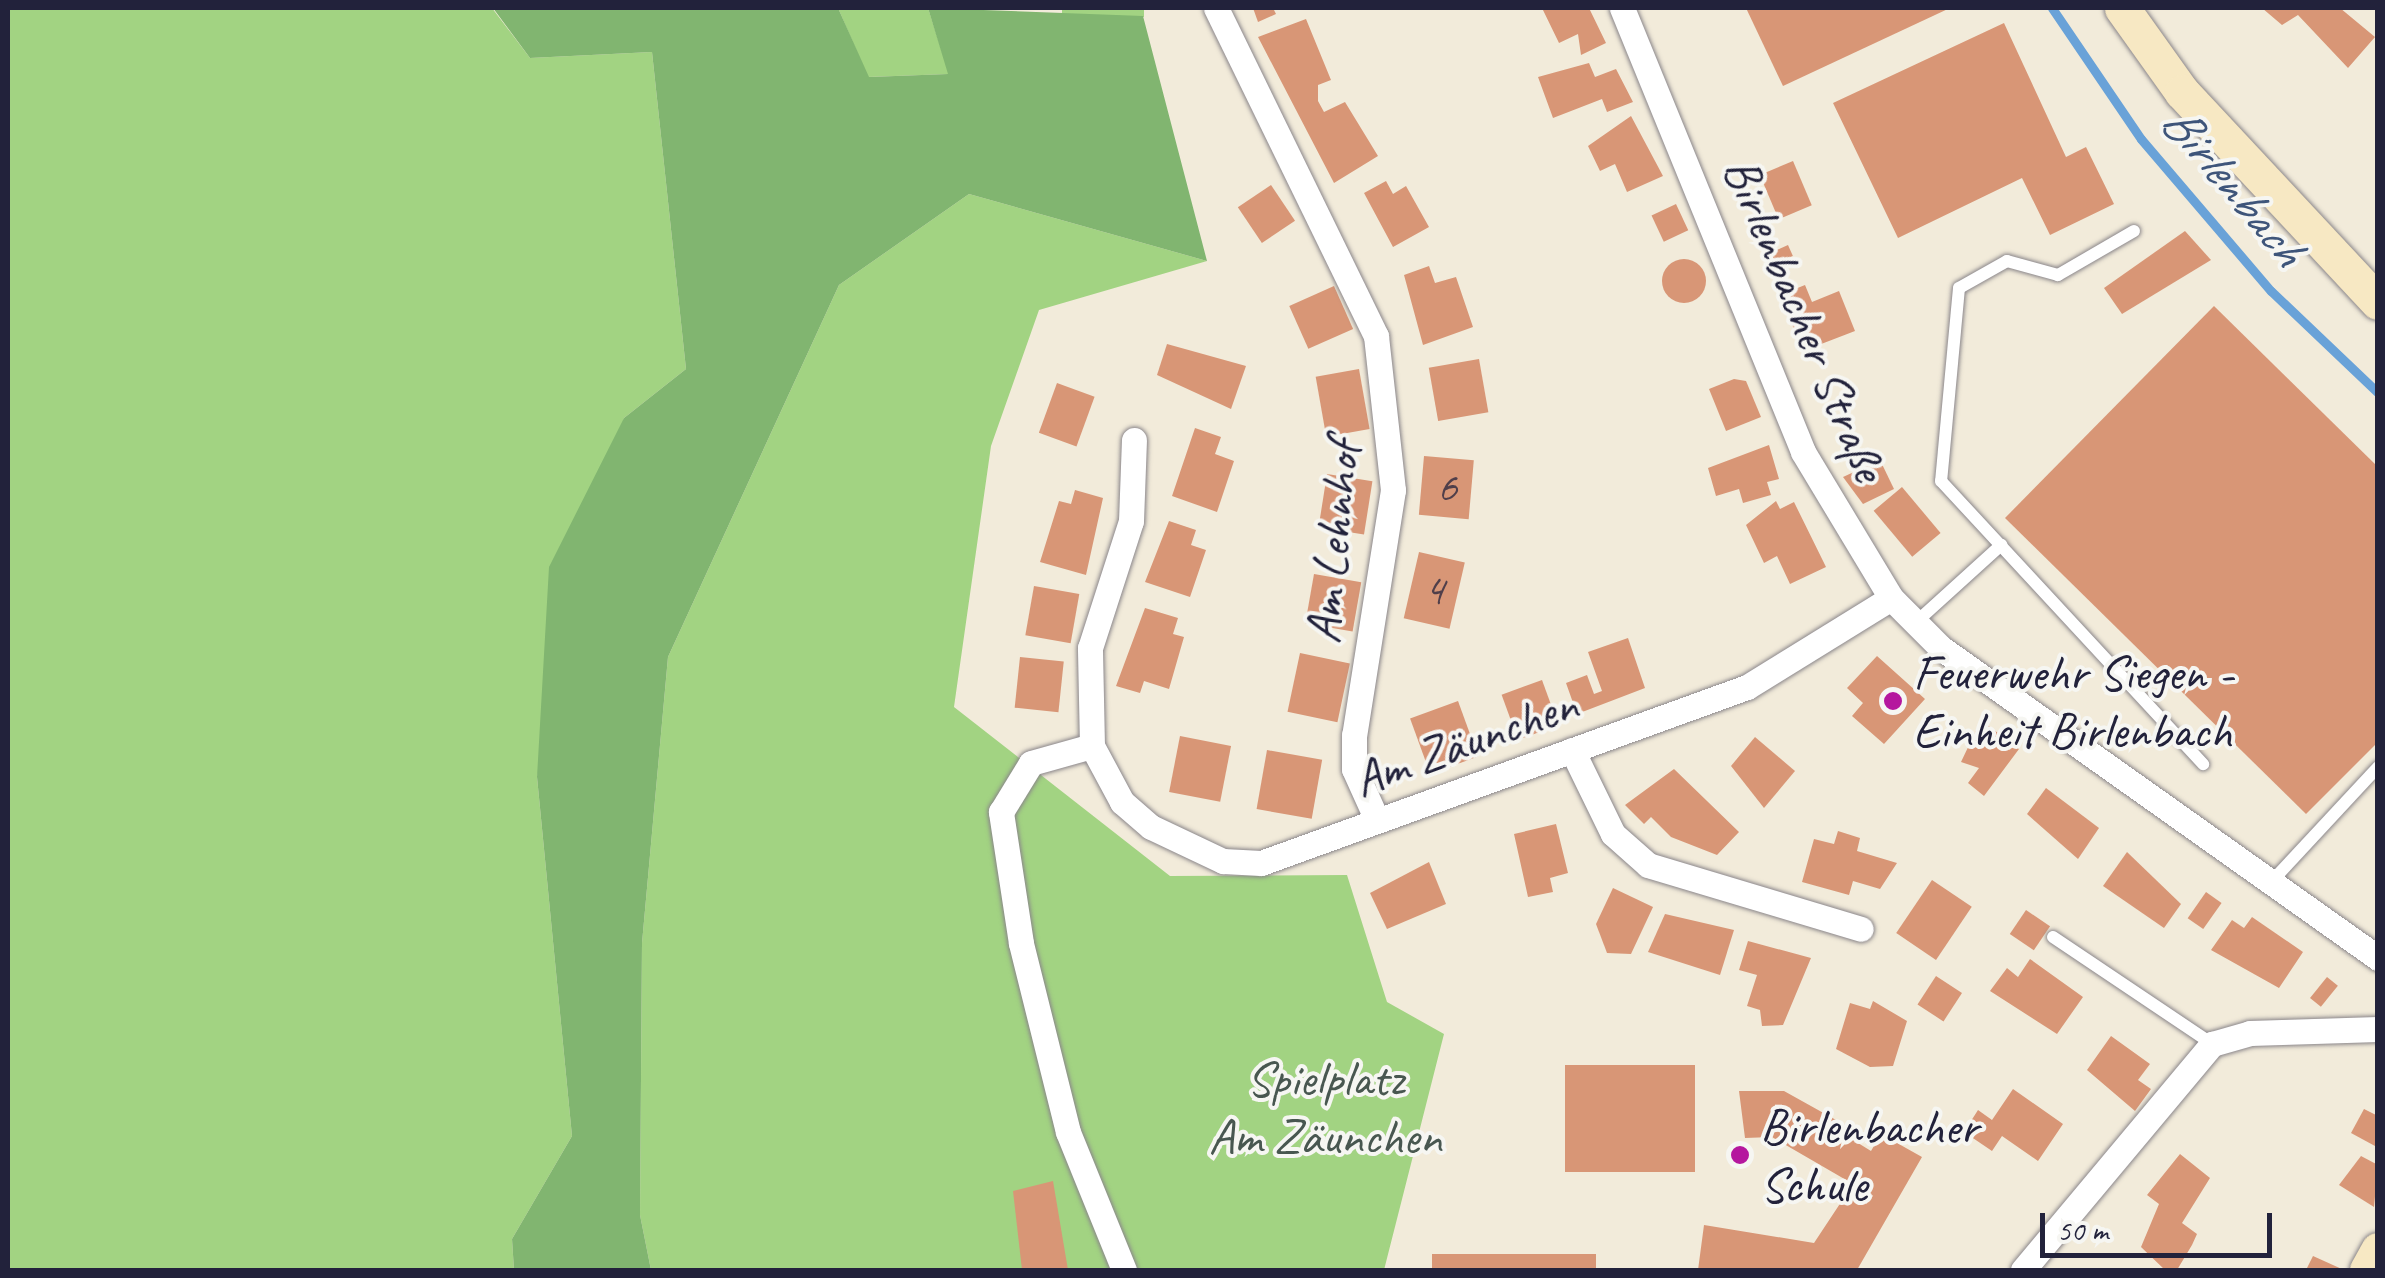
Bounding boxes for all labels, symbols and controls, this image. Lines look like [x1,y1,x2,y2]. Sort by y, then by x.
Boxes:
water label: Birlenbach [2148,92,2318,278]
street label: Birlenbacher Straße [1709,147,1901,491]
street label: Am Lehnhof [1293,438,1373,646]
house number: 6 [1437,460,1457,514]
house number: 4 [1424,563,1444,617]
place label: Feuerwehr Siegen - Einheit Birlenbach [1913,642,2235,760]
street label: Am Zäunchen [1345,674,1585,810]
marker: Feuerwehr Siegen - Einheit Birlenbach [1882,690,1904,712]
park label: Spielplatz Am Zäunchen [1208,1048,1442,1166]
place label: Birlenbacher Schule [1760,1096,1978,1214]
marker: Birlenbacher Schule [1729,1144,1751,1166]
scale bar [2045,1193,2278,1255]
text: 50 m [2057,1211,2108,1249]

